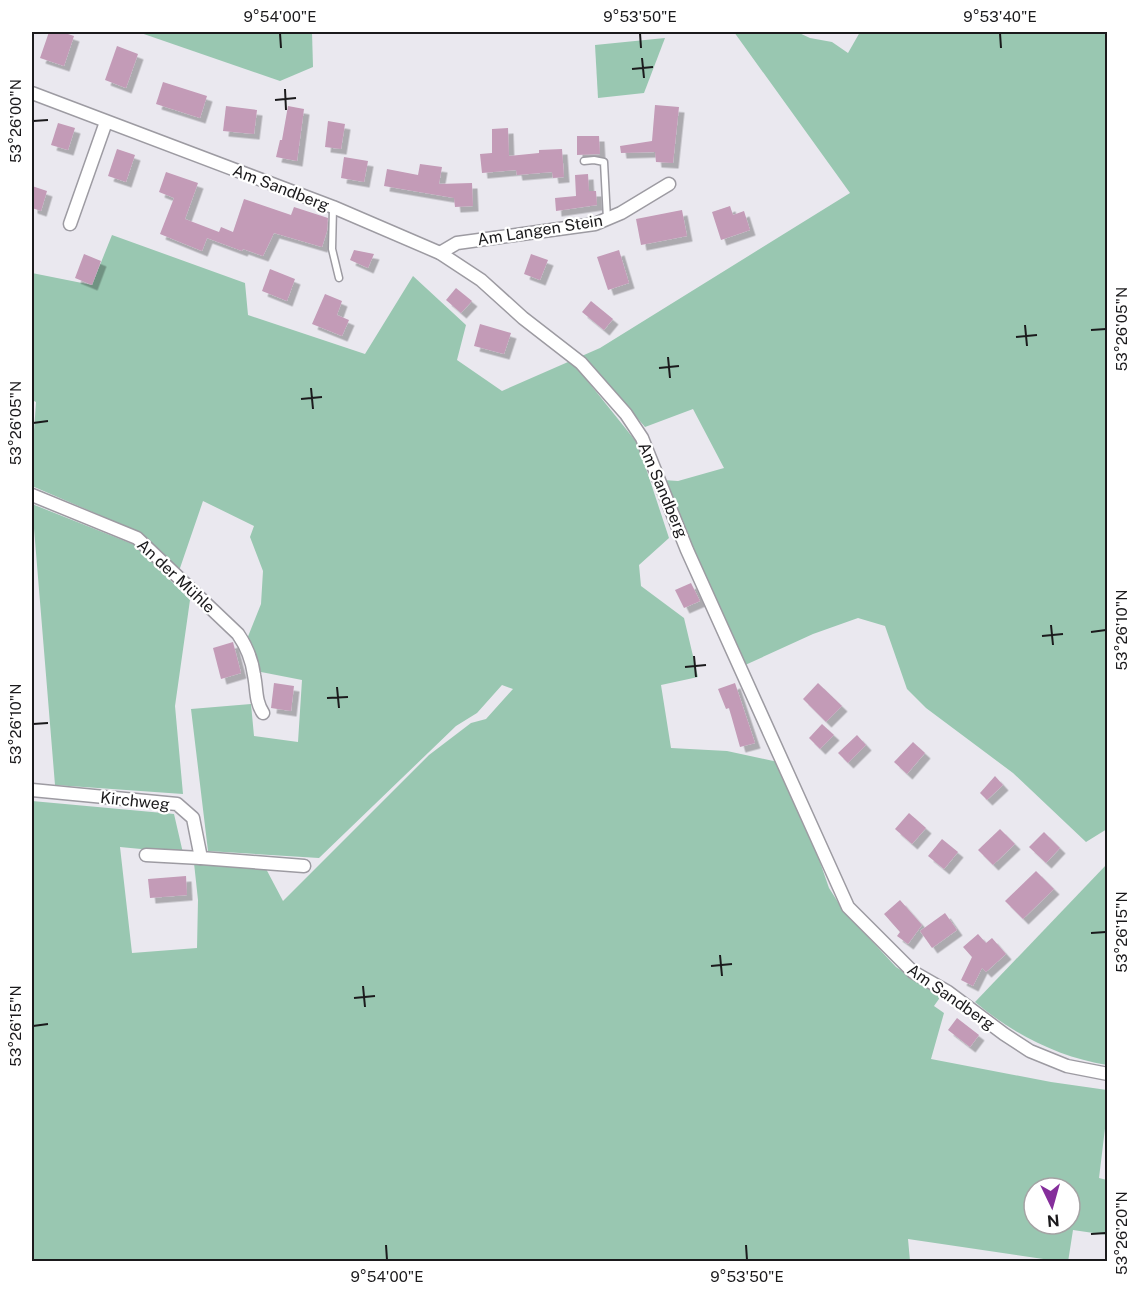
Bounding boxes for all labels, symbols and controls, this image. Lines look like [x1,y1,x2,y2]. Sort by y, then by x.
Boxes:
text: 9°54'00"E [243,8,317,25]
text: 9°53'50"E [603,8,677,25]
text: 9°53'40"E [963,8,1037,25]
text: 53°26'00"N [7,79,24,163]
street label: Am Sandberg [230,161,332,215]
street label: Am Langen Stein [476,211,604,249]
text: 53°26'05"N [1113,287,1130,371]
text: 53°26'05"N [7,381,24,465]
street label: Am Sandberg [634,439,692,541]
street label: An der Mühle [133,535,219,617]
text: 53°26'10"N [1113,590,1130,670]
text: 53°26'10"N [7,684,24,764]
street label: Kirchweg [99,788,171,814]
text: 53°26'15"N [1113,891,1130,973]
street label: Am Sandberg [904,960,998,1034]
text: 53°26'15"N [7,985,24,1067]
north arrow [1022,1176,1082,1236]
text: 53°26'20"N [1113,1191,1130,1275]
text: N [1046,1210,1060,1230]
text: 9°54'00"E [350,1268,424,1285]
text: 9°53'50"E [710,1268,784,1285]

